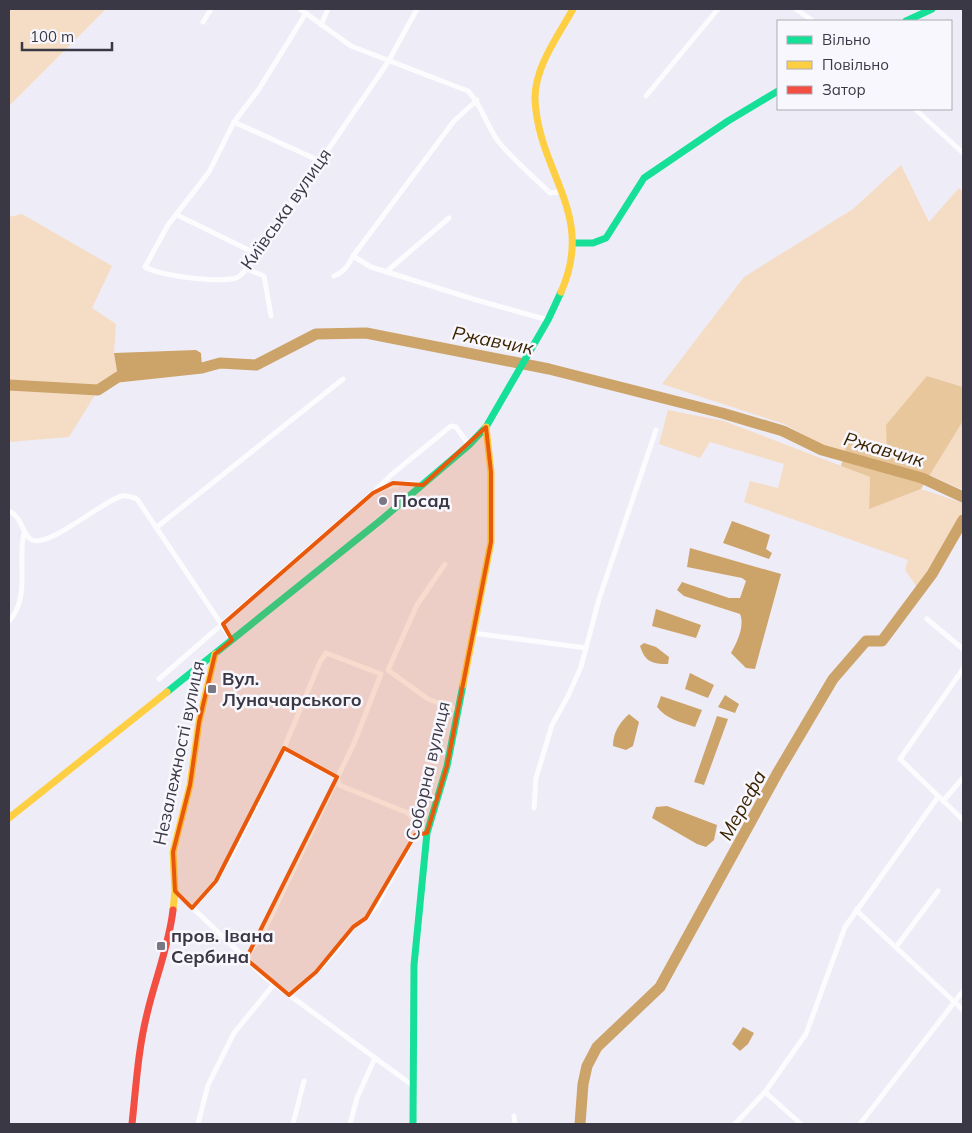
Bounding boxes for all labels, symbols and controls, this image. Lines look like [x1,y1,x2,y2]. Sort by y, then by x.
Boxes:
scale bar [22,20,112,52]
legend [777,20,952,110]
text: 100 m [30,27,74,46]
text: Вільно [822,30,871,49]
text: Повільно [822,55,889,74]
text: Затор [822,80,866,99]
street label: Київська вулиця [235,144,336,274]
water label: Ржавчик [450,320,536,360]
water label: Ржавчик [841,426,928,472]
place label: Посад [393,489,451,512]
marker: Посад [377,495,389,507]
street label: Незалежності вулиця [148,659,209,847]
place label: Вул. Луначарського [222,667,362,711]
marker: Вул. Луначарського [206,683,218,695]
street label: Соборна вулиця [400,699,455,843]
water label: Мерефа [713,766,771,844]
place label: пров. Івана Сербина [171,924,274,968]
marker: пров. Івана Сербина [155,940,167,952]

